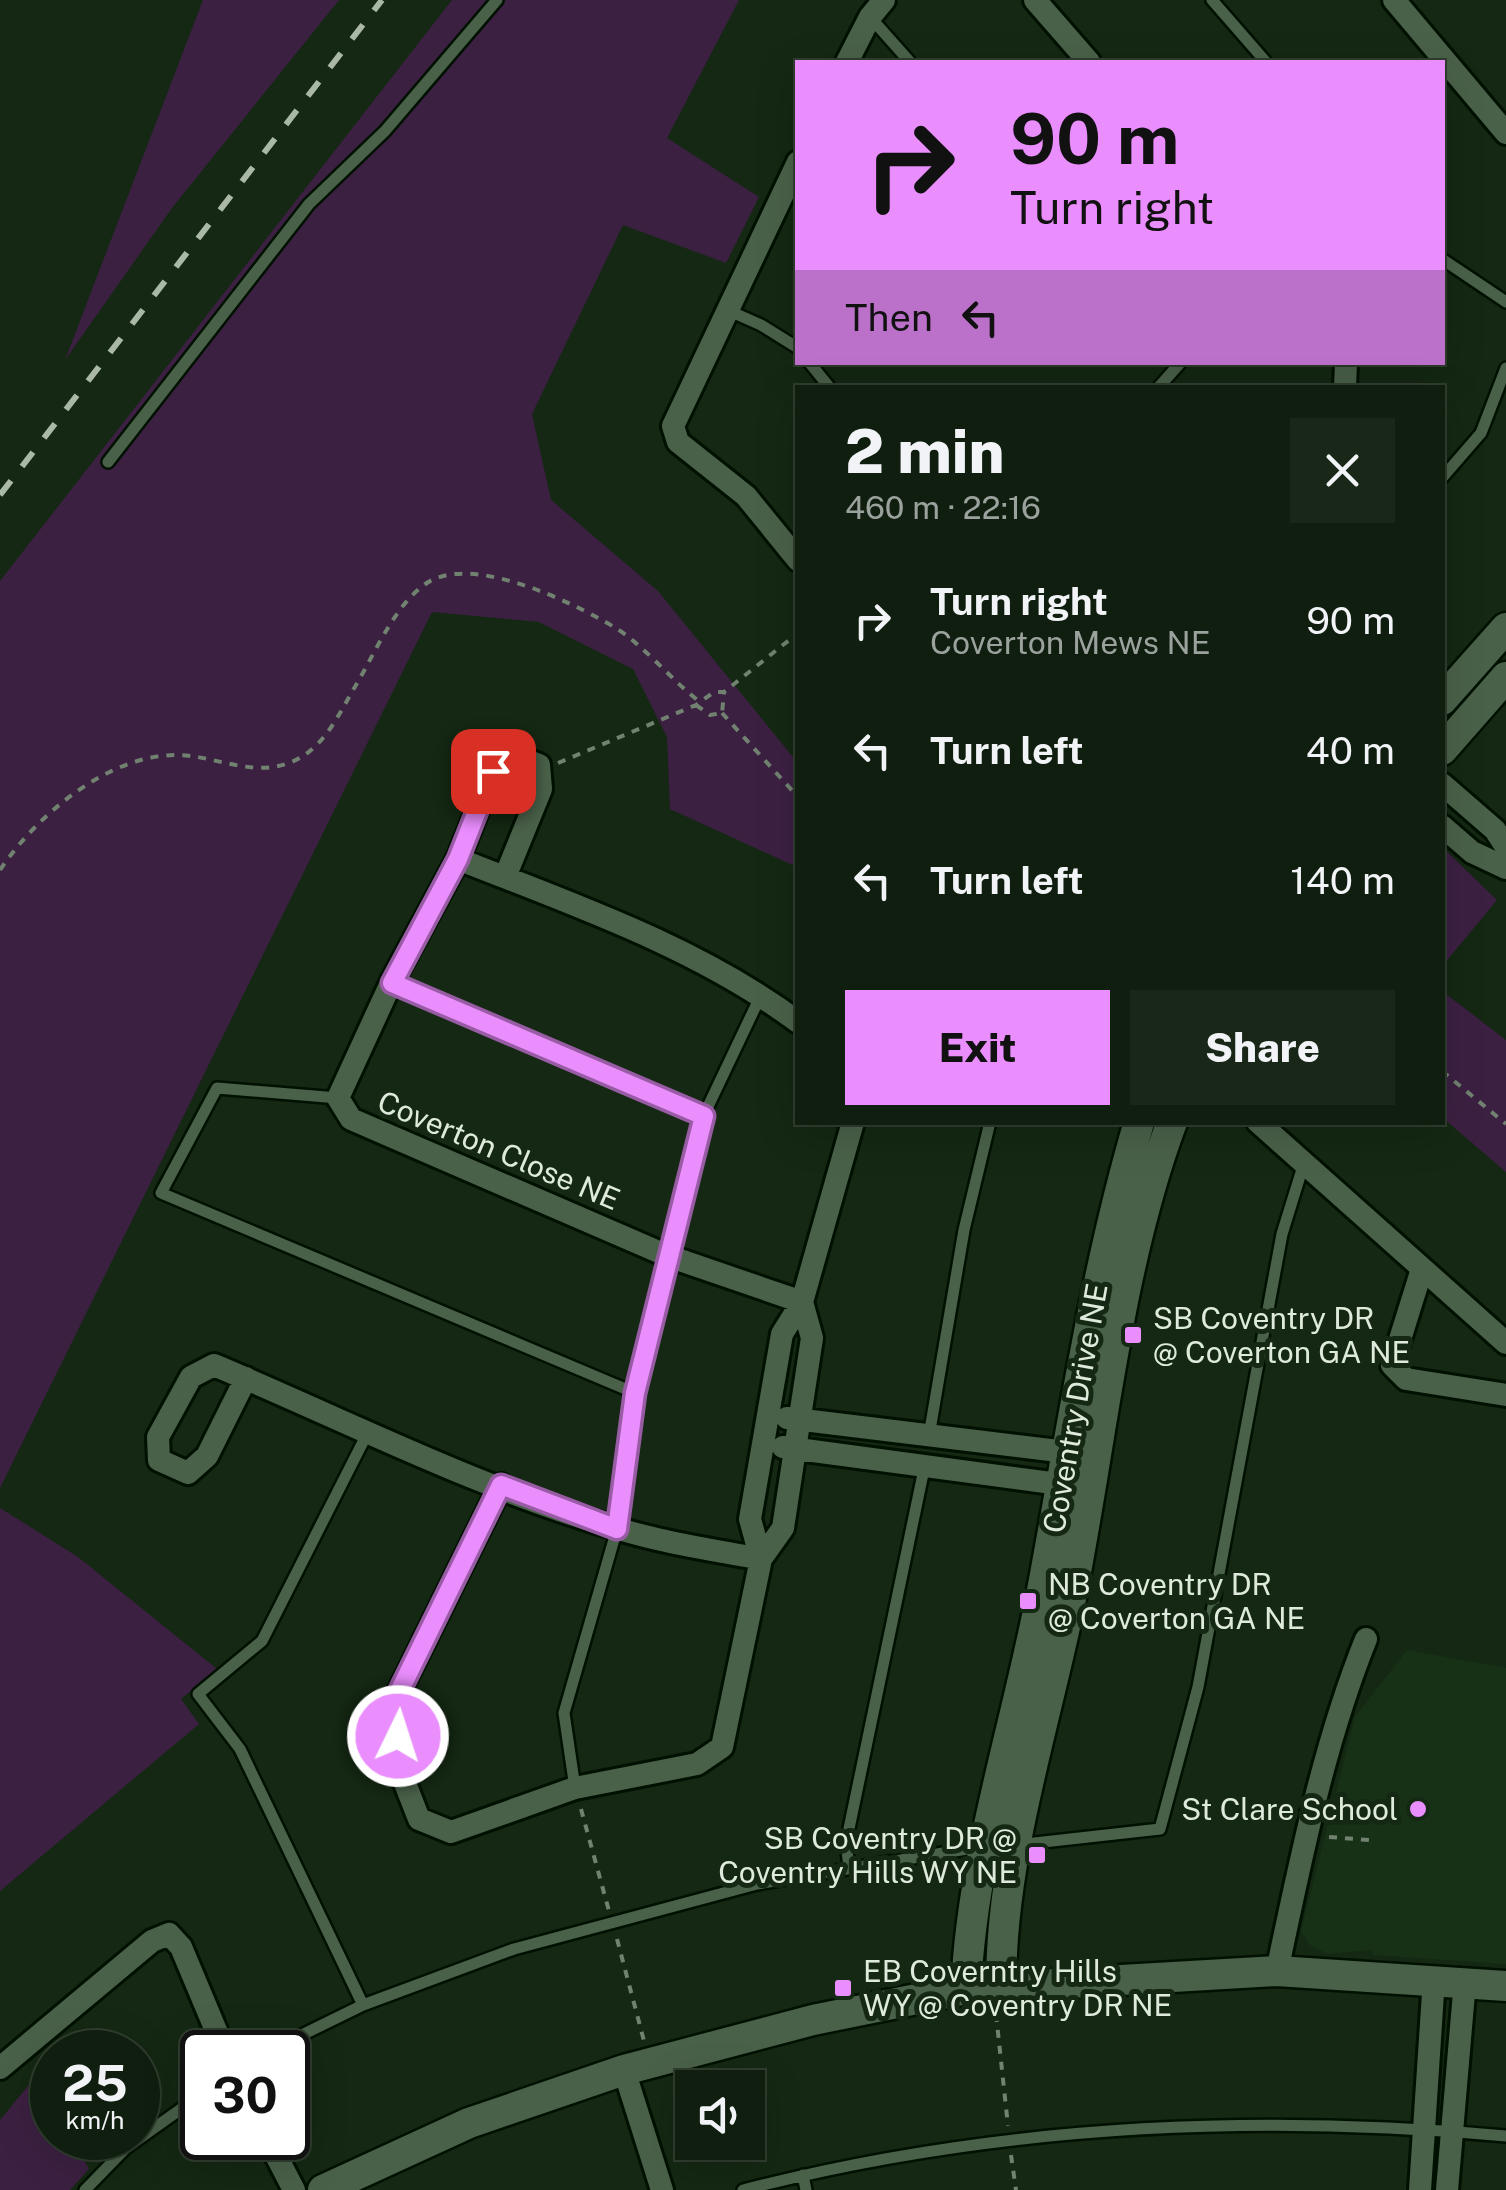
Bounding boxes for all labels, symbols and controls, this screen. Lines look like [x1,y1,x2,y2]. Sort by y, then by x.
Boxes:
text: 90 m [1010,97,1180,180]
icon: right [845,100,975,230]
text: Turn right [1010,181,1214,234]
icon: left [953,290,1008,345]
text: Then [845,295,933,340]
text: 2 min [845,416,1004,487]
button: close [1290,418,1395,523]
text: 460 m · 22:16 [845,489,1041,526]
text: Turn right [930,579,1108,624]
icon: right [845,593,900,648]
text: 90 m [1306,598,1395,643]
text: Coverton Mews NE [930,624,1211,661]
icon: left [845,723,900,778]
text: Turn left [930,728,1084,773]
text: 40 m [1306,728,1395,773]
pin [451,729,536,814]
icon: arrive [466,744,521,799]
icon: left [845,853,900,908]
text: Turn left [930,858,1084,903]
text: 140 m [1290,858,1395,903]
button: Exit [845,990,1110,1105]
button: Share [1130,990,1395,1105]
street label: Coverton Close NE [372,1083,626,1217]
street label: Coventry Drive NE [1035,1280,1115,1536]
place label: SB Coventry DR @ Coverton GA NE [1153,1300,1410,1370]
marker: SB Coventry DR @ Coverton GA NE [1122,1324,1144,1346]
place label: NB Coventry DR @ Coverton GA NE [1048,1566,1305,1636]
marker: NB Coventry DR @ Coverton GA NE [1017,1590,1039,1612]
position arrow [346,1684,450,1788]
place label: St Clare School [1181,1791,1398,1827]
marker: St Clare School [1407,1798,1429,1820]
place label: SB Coventry DR @ Coventry Hills WY NE [718,1820,1017,1890]
marker: SB Coventry DR @ Coventry Hills WY NE [1026,1844,1048,1866]
place label: EB Coverntry Hills WY @ Coventry DR NE [863,1953,1172,2023]
marker: EB Coverntry Hills WY @ Coventry DR NE [832,1977,854,1999]
speed limit sign: 30 [180,2030,310,2160]
text: 25 [62,2053,128,2112]
map controls [675,2070,765,2160]
button: sound [675,2070,765,2160]
text: km/h [66,2105,124,2135]

